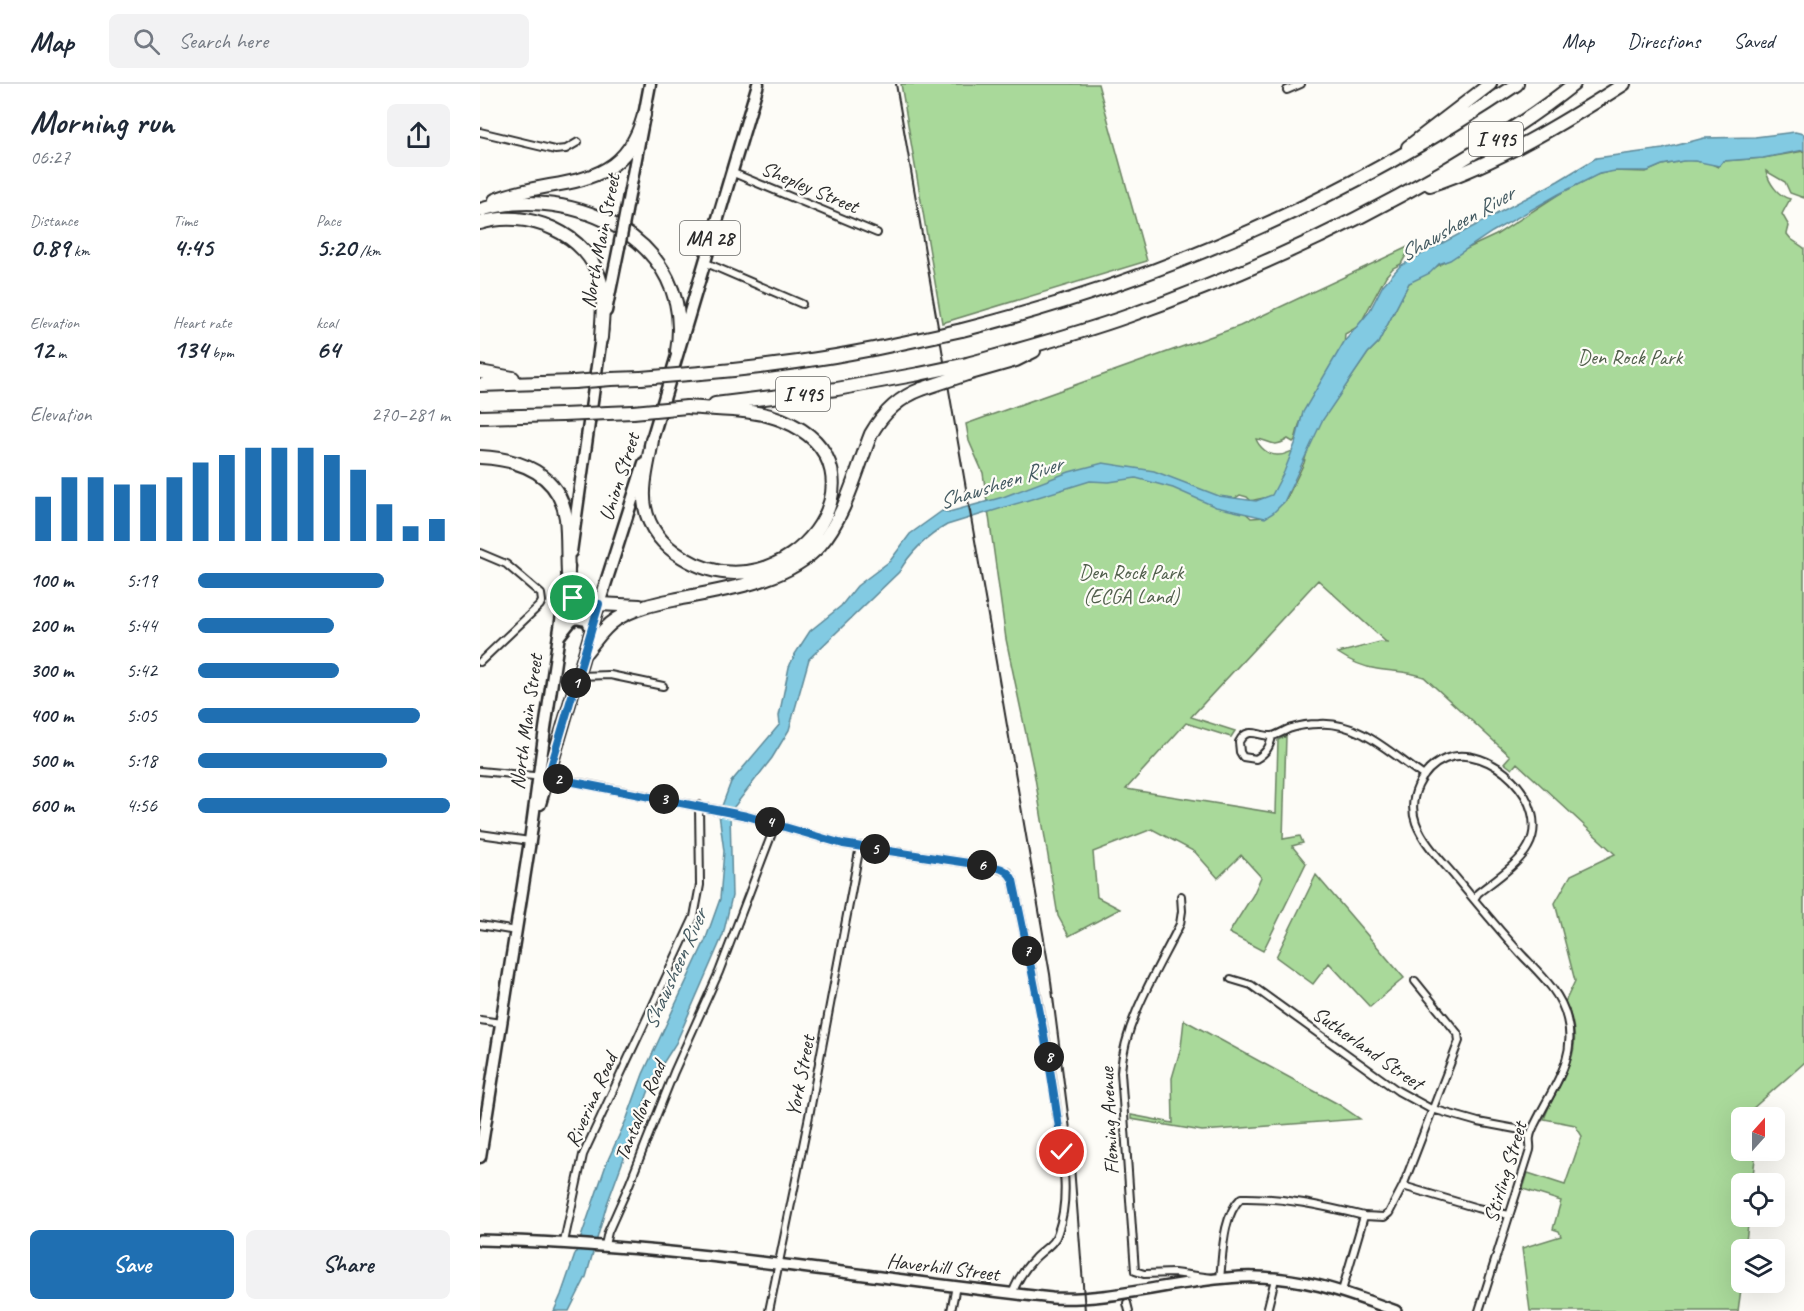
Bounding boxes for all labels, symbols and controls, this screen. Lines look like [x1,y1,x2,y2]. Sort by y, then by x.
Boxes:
search box [109,14,529,68]
text: Map [30,24,73,59]
icon: search [130,25,163,58]
text: Search here [178,27,268,55]
text: Map [1562,28,1594,54]
text: Directions [1627,28,1700,54]
text: Saved [1733,28,1774,54]
text: Morning run [30,101,174,143]
button: share [387,104,450,167]
road number: I 495 [1469,122,1523,156]
text: 06:27 [30,145,70,170]
street label: Shepley Street [757,155,864,220]
street label: North Main Street [574,170,626,310]
water label: Shawsheen River [1394,178,1522,268]
text: Distance [30,211,78,231]
text: Time [173,211,197,231]
text: Pace [316,211,341,231]
road number: MA 28 [680,221,740,255]
text: 0.89 [30,231,70,264]
text: 4:45 [173,231,213,264]
text: 5:20 [316,231,356,264]
text: km [70,241,89,261]
text: /km [356,241,381,261]
text: Elevation [30,313,79,333]
text: Heart rate [173,313,231,333]
text: kcal [316,313,337,333]
text: 12 [30,333,53,366]
text: 134 [173,333,208,366]
text: 64 [316,333,340,366]
text: m [53,343,66,363]
text: bpm [208,343,234,363]
park label: Den Rock Park [1578,344,1684,370]
road number: I 495 [776,377,830,411]
text: Elevation [30,402,92,427]
text: 270–281 m [371,402,450,427]
street label: Union Street [593,428,646,524]
water label: Shawsheen River [935,449,1069,516]
park label: Den Rock Park (ECGA Land) [1079,559,1185,609]
text: 100 m [30,568,73,593]
text: 5:19 [126,568,157,593]
pin [547,572,598,623]
icon: arrive [556,581,589,614]
text: 200 m [30,613,73,638]
text: 5:44 [126,613,157,638]
street label: North Main Street [504,651,549,791]
text: 300 m [30,658,73,683]
text: 5:42 [126,658,157,683]
pin: 1 [561,668,591,698]
text: 1 [572,673,580,693]
text: 400 m [30,703,73,728]
text: 5:05 [126,703,157,728]
text: 500 m [30,748,73,773]
text: 5:18 [126,748,157,773]
pin: 2 [543,764,573,794]
text: 2 [554,769,562,789]
pin: 3 [649,784,679,814]
text: 3 [660,789,668,809]
text: 600 m [30,793,74,818]
text: 4:56 [126,793,157,818]
pin: 4 [755,807,785,837]
text: 4 [766,812,774,832]
pin: 5 [860,834,890,864]
text: 5 [872,839,878,859]
pin: 6 [967,850,997,880]
text: 6 [978,855,986,875]
water label: Shawsheen River [636,902,715,1033]
pin: 7 [1012,936,1042,966]
text: 7 [1023,941,1031,961]
street label: Sutherland Street [1308,1000,1431,1097]
street label: York Street [779,1031,821,1119]
pin: 8 [1034,1042,1064,1072]
street label: Riverina Road [559,1046,625,1151]
text: 8 [1045,1047,1053,1067]
street label: Tantallon Road [608,1054,673,1165]
street label: Fleming Avenue [1093,1065,1125,1175]
north arrow [1731,1107,1785,1161]
map controls [1731,1107,1785,1293]
street label: Stirling Street [1477,1117,1533,1226]
pin [1036,1126,1087,1177]
icon: check [1045,1135,1078,1168]
button: locate [1731,1173,1785,1227]
button: Save [30,1230,234,1299]
button: Share [246,1230,450,1299]
button: layers [1731,1239,1785,1293]
street label: Haverhill Street [885,1247,1003,1287]

